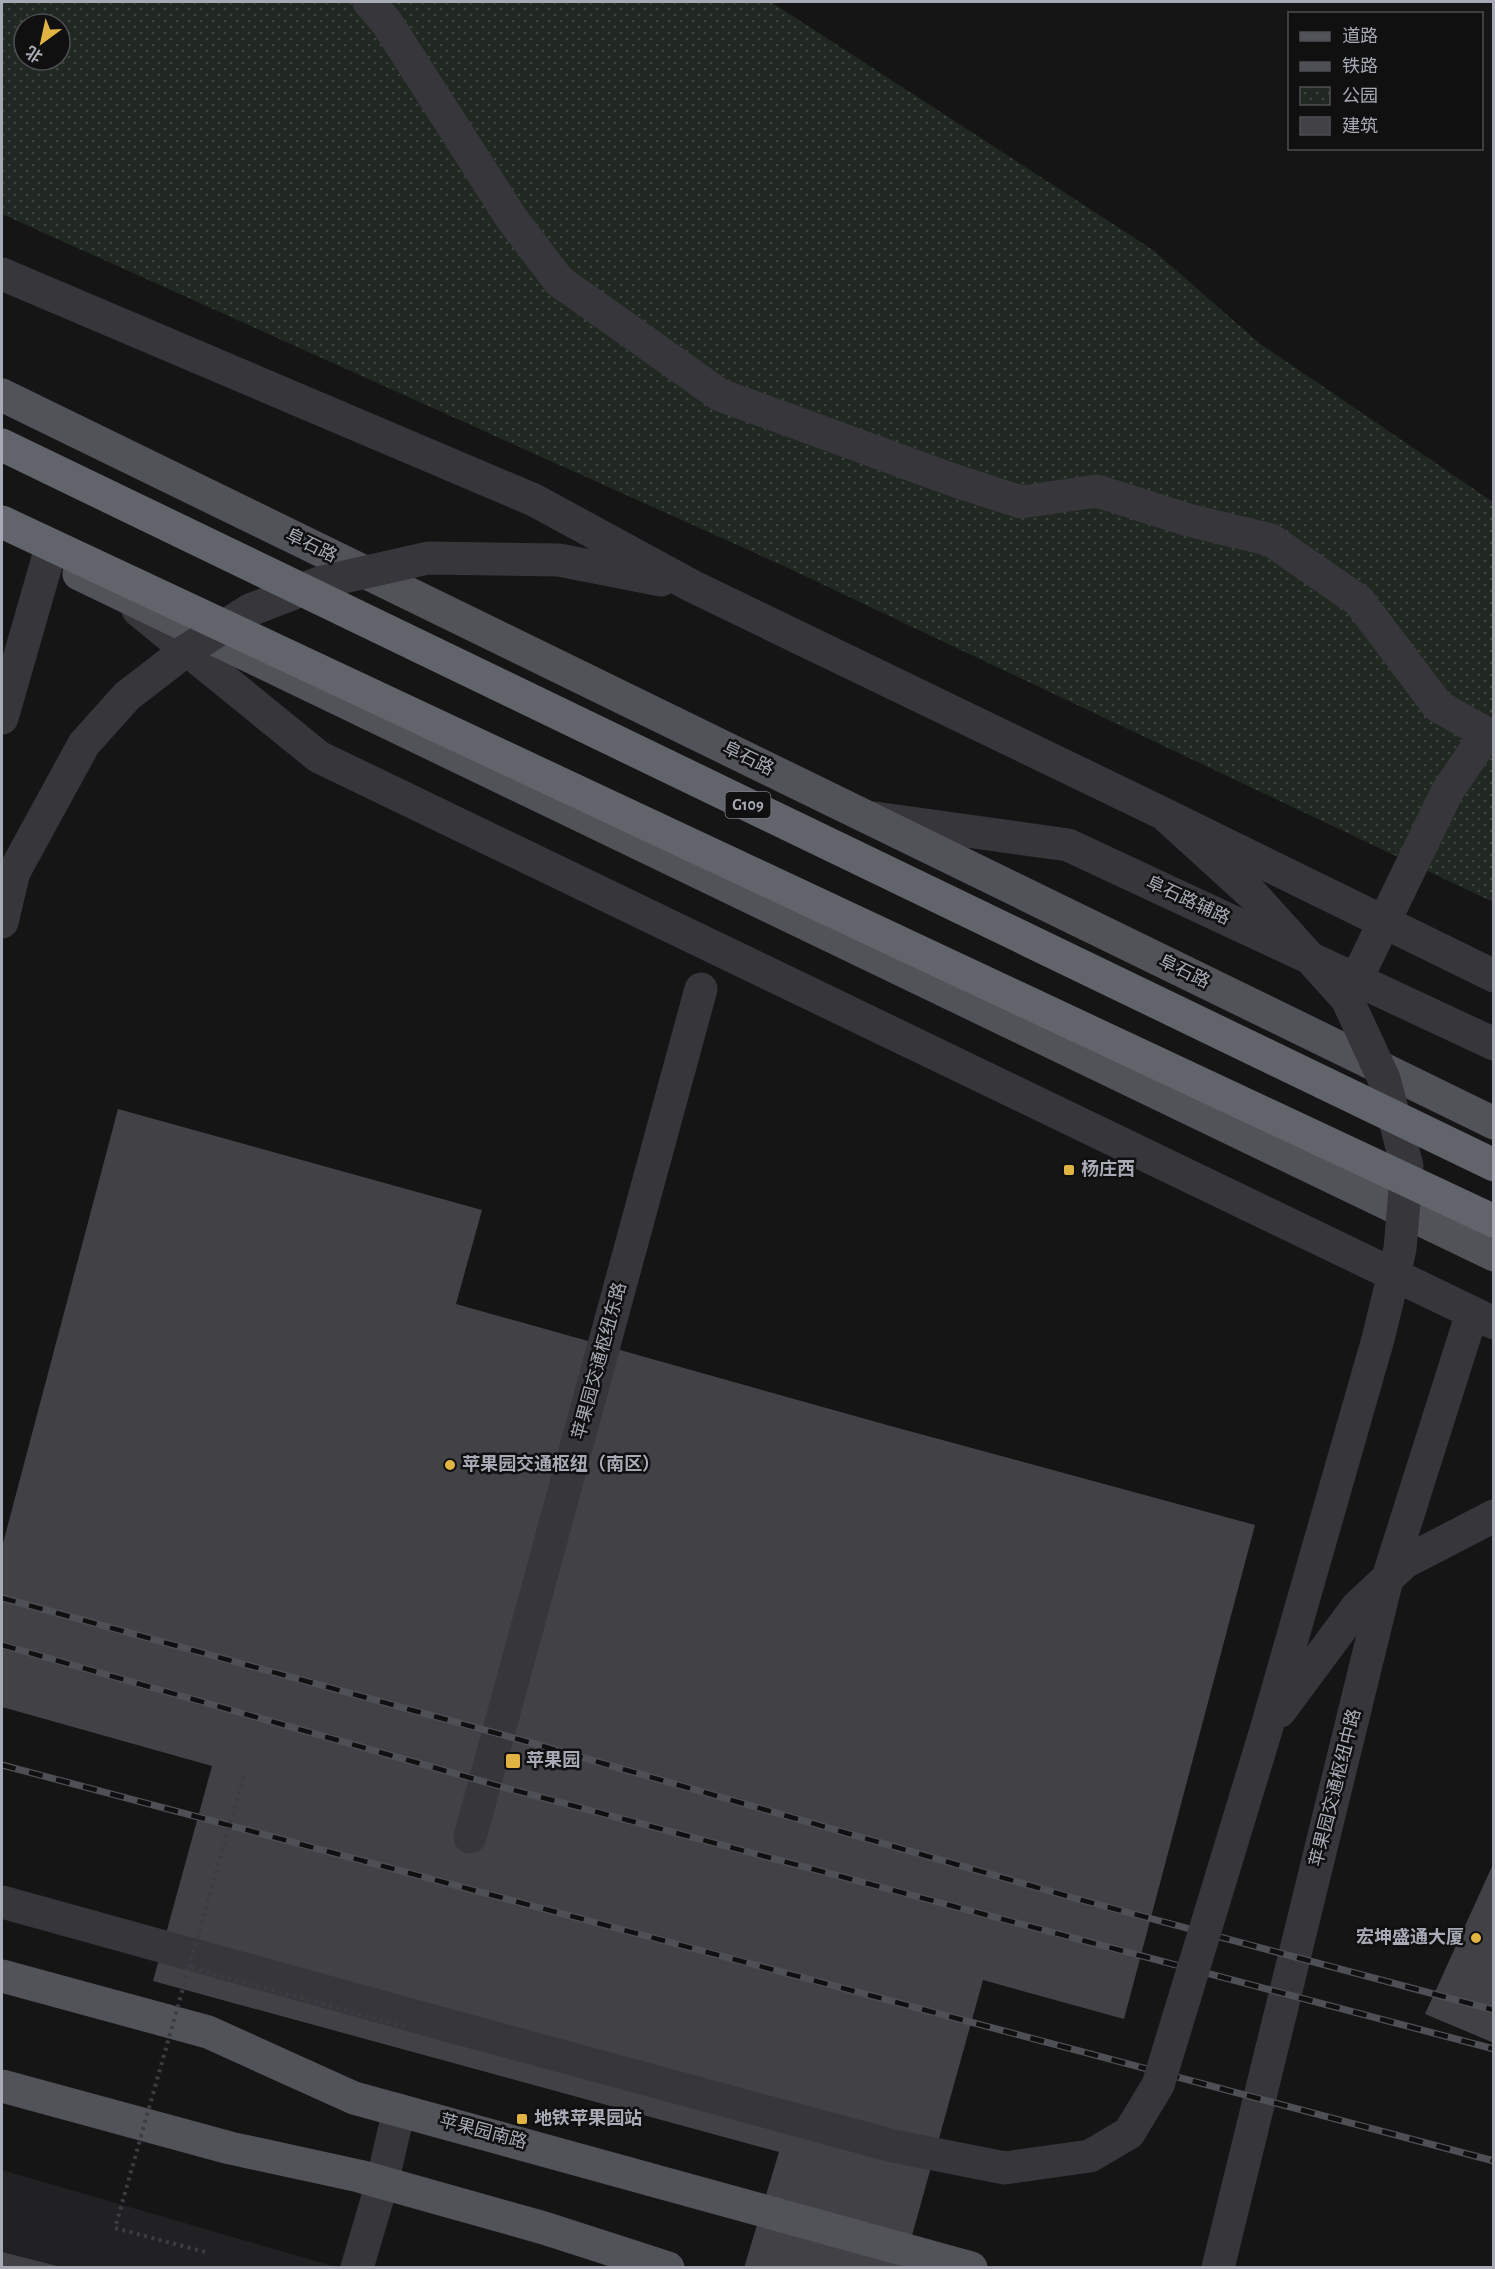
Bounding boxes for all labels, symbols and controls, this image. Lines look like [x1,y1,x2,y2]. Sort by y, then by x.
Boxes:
north arrow [12,12,72,72]
legend [1288,12,1483,150]
text: 道路 [1342,26,1378,46]
text: 北 [23,43,45,66]
text: 铁路 [1342,56,1378,76]
text: 公园 [1342,87,1378,106]
text: 建筑 [1342,116,1378,136]
street label: 阜石路 [283,524,340,566]
street label: 阜石路 [720,737,777,779]
road number: G109 [726,792,771,818]
street label: 阜石路辅路 [1143,872,1233,928]
street label: 阜石路 [1156,950,1213,992]
place label: 杨庄西 [1081,1159,1135,1179]
marker: 杨庄西 [1062,1163,1076,1177]
street label: 苹果园交通枢纽东路 [568,1280,630,1442]
place label: 苹果园交通枢纽（南区） [462,1454,660,1474]
marker: 苹果园交通枢纽（南区） [443,1458,457,1472]
street label: 苹果园交通枢纽中路 [1306,1707,1364,1869]
place label: 苹果园 [526,1751,580,1770]
marker: 苹果园 [504,1752,522,1770]
place label: 宏坤盛通大厦 [1356,1927,1464,1947]
marker: 宏坤盛通大厦 [1469,1931,1483,1945]
place label: 地铁苹果园站 [534,2108,642,2128]
street label: 苹果园南路 [437,2110,529,2152]
marker: 地铁苹果园站 [515,2112,529,2126]

